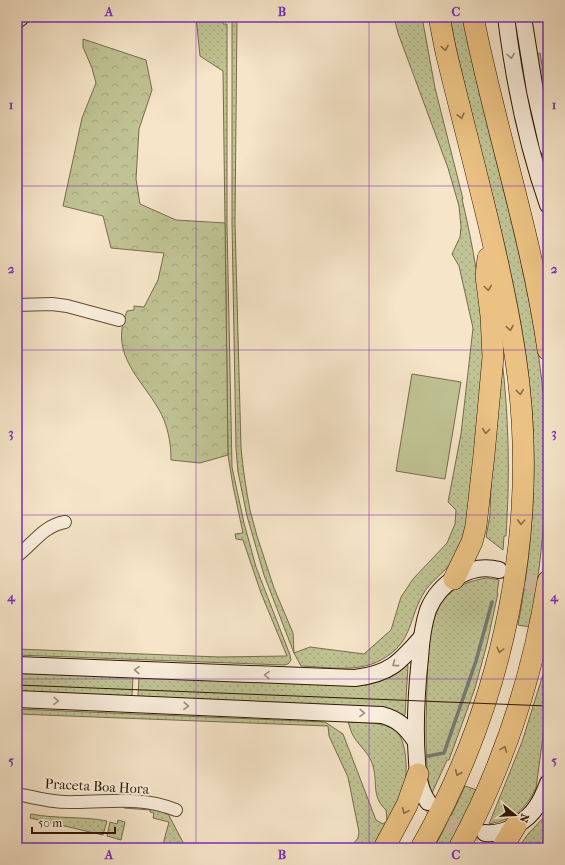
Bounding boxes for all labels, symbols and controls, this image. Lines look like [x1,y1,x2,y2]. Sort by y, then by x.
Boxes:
text: A [104,4,114,19]
text: B [278,4,287,19]
text: C [452,4,461,19]
one-way arrow [440,45,448,51]
one-way arrow [507,52,515,59]
text: 1 [9,97,14,112]
text: 1 [552,97,557,112]
one-way arrow [457,113,465,119]
text: 2 [8,261,15,276]
text: 2 [551,261,558,276]
one-way arrow [483,285,492,291]
one-way arrow [506,325,514,331]
one-way arrow [515,389,524,395]
text: 3 [8,425,14,441]
text: 3 [551,425,557,441]
one-way arrow [482,428,491,434]
one-way arrow [516,519,525,525]
text: 4 [6,589,16,605]
text: 4 [549,589,559,605]
one-way arrow [497,647,505,654]
one-way arrow [392,660,399,667]
one-way arrow [134,665,140,674]
one-way arrow [264,670,270,679]
one-way arrow [53,696,59,705]
one-way arrow [183,702,189,710]
one-way arrow [359,709,365,718]
one-way arrow [500,745,508,752]
text: 5 [8,753,14,768]
text: 5 [551,753,557,768]
one-way arrow [455,770,463,777]
street label: Praceta Boa Hora [44,775,150,798]
north arrow [495,795,535,835]
one-way arrow [402,806,410,814]
scale bar [32,809,115,835]
text: N [516,812,532,825]
text: 50 m [38,816,62,830]
text: A [104,847,114,862]
text: B [278,847,287,862]
text: C [452,847,461,862]

